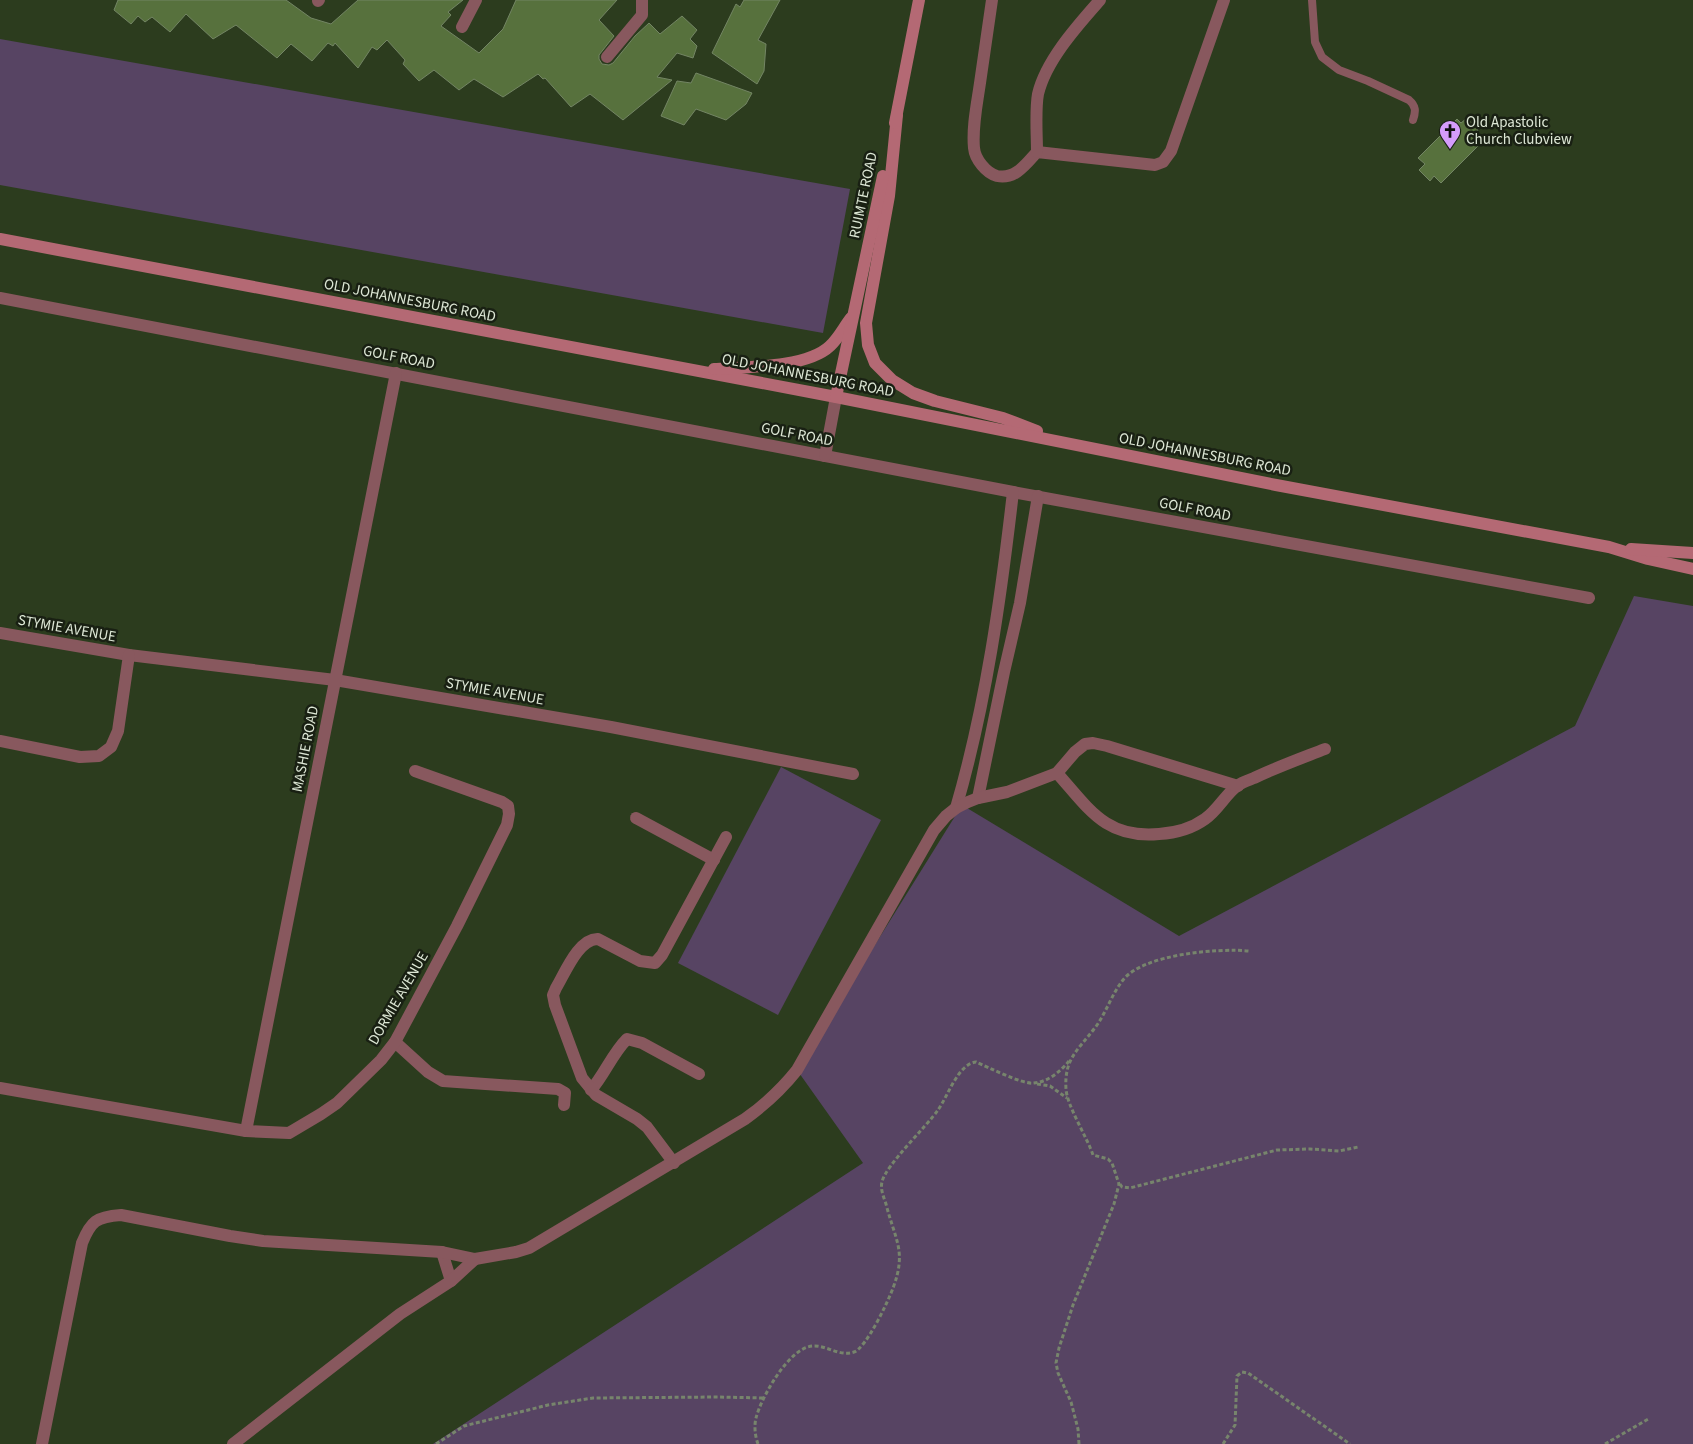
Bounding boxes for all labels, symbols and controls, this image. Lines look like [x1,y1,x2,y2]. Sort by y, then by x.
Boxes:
place label: Old Apastolic Church Clubview [1466,112,1572,150]
church icon: Old Apastolic Church Clubview [1438,119,1462,150]
street label: RUIMTE ROAD [844,150,883,240]
street label: OLD JOHANNESBURG ROAD [322,273,498,327]
street label: GOLF ROAD [361,340,437,375]
street label: OLD JOHANNESBURG ROAD [720,348,896,402]
street label: GOLF ROAD [759,417,835,452]
street label: OLD JOHANNESBURG ROAD [1117,427,1293,481]
street label: GOLF ROAD [1157,492,1233,527]
street label: STYMIE AVENUE [16,610,118,647]
street label: STYMIE AVENUE [444,673,546,710]
street label: MASHIE ROAD [287,704,324,794]
street label: DORMIE AVENUE [363,948,434,1049]

